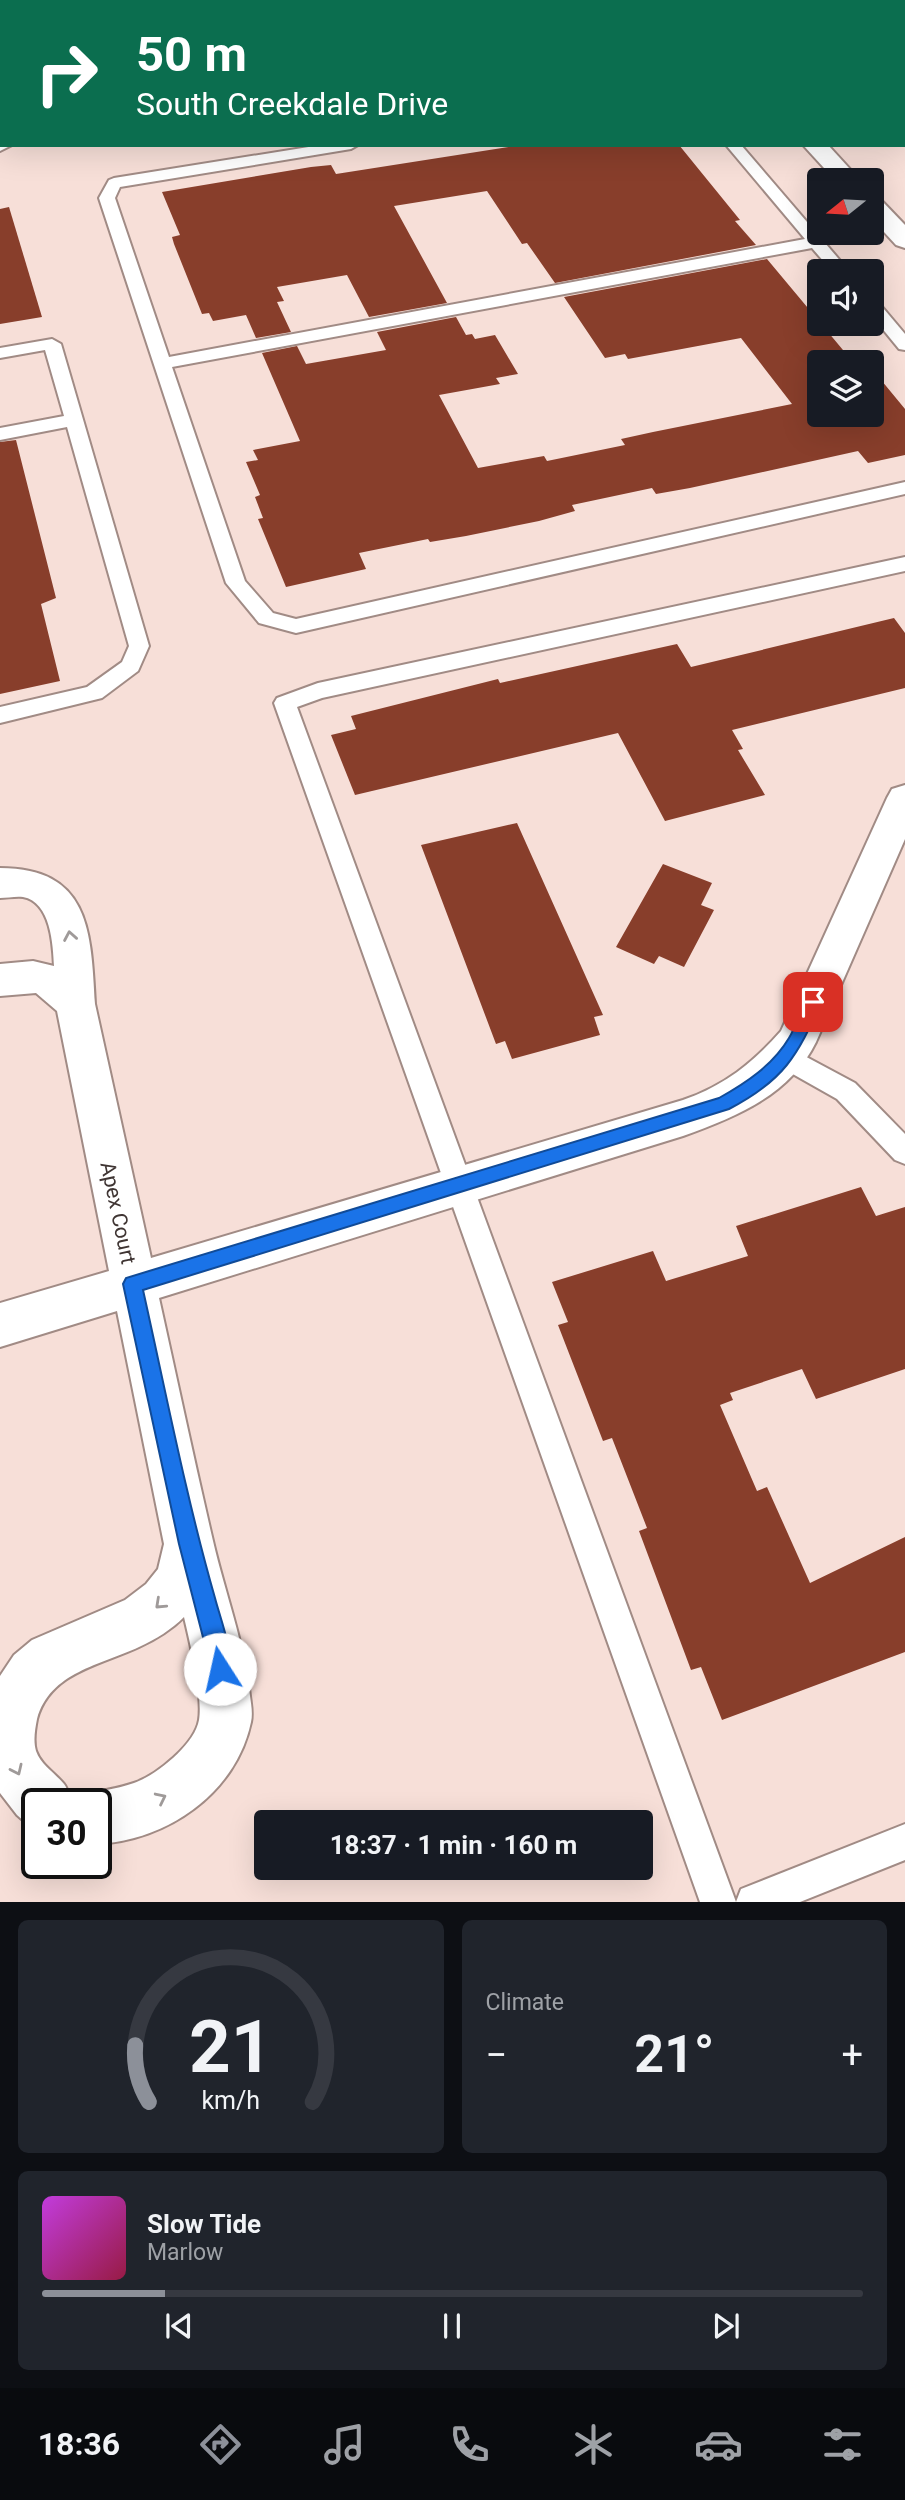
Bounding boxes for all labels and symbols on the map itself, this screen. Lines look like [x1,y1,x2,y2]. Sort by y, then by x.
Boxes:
north arrow [807,168,884,245]
one-way arrow [63,930,78,942]
pin [783,972,843,1032]
street label: Apex Court [95,1160,141,1266]
one-way arrow [155,1596,168,1608]
position arrow [183,1632,257,1706]
one-way arrow [9,1763,23,1775]
speed limit sign: 30 [21,1788,112,1879]
one-way arrow [154,1792,166,1806]

